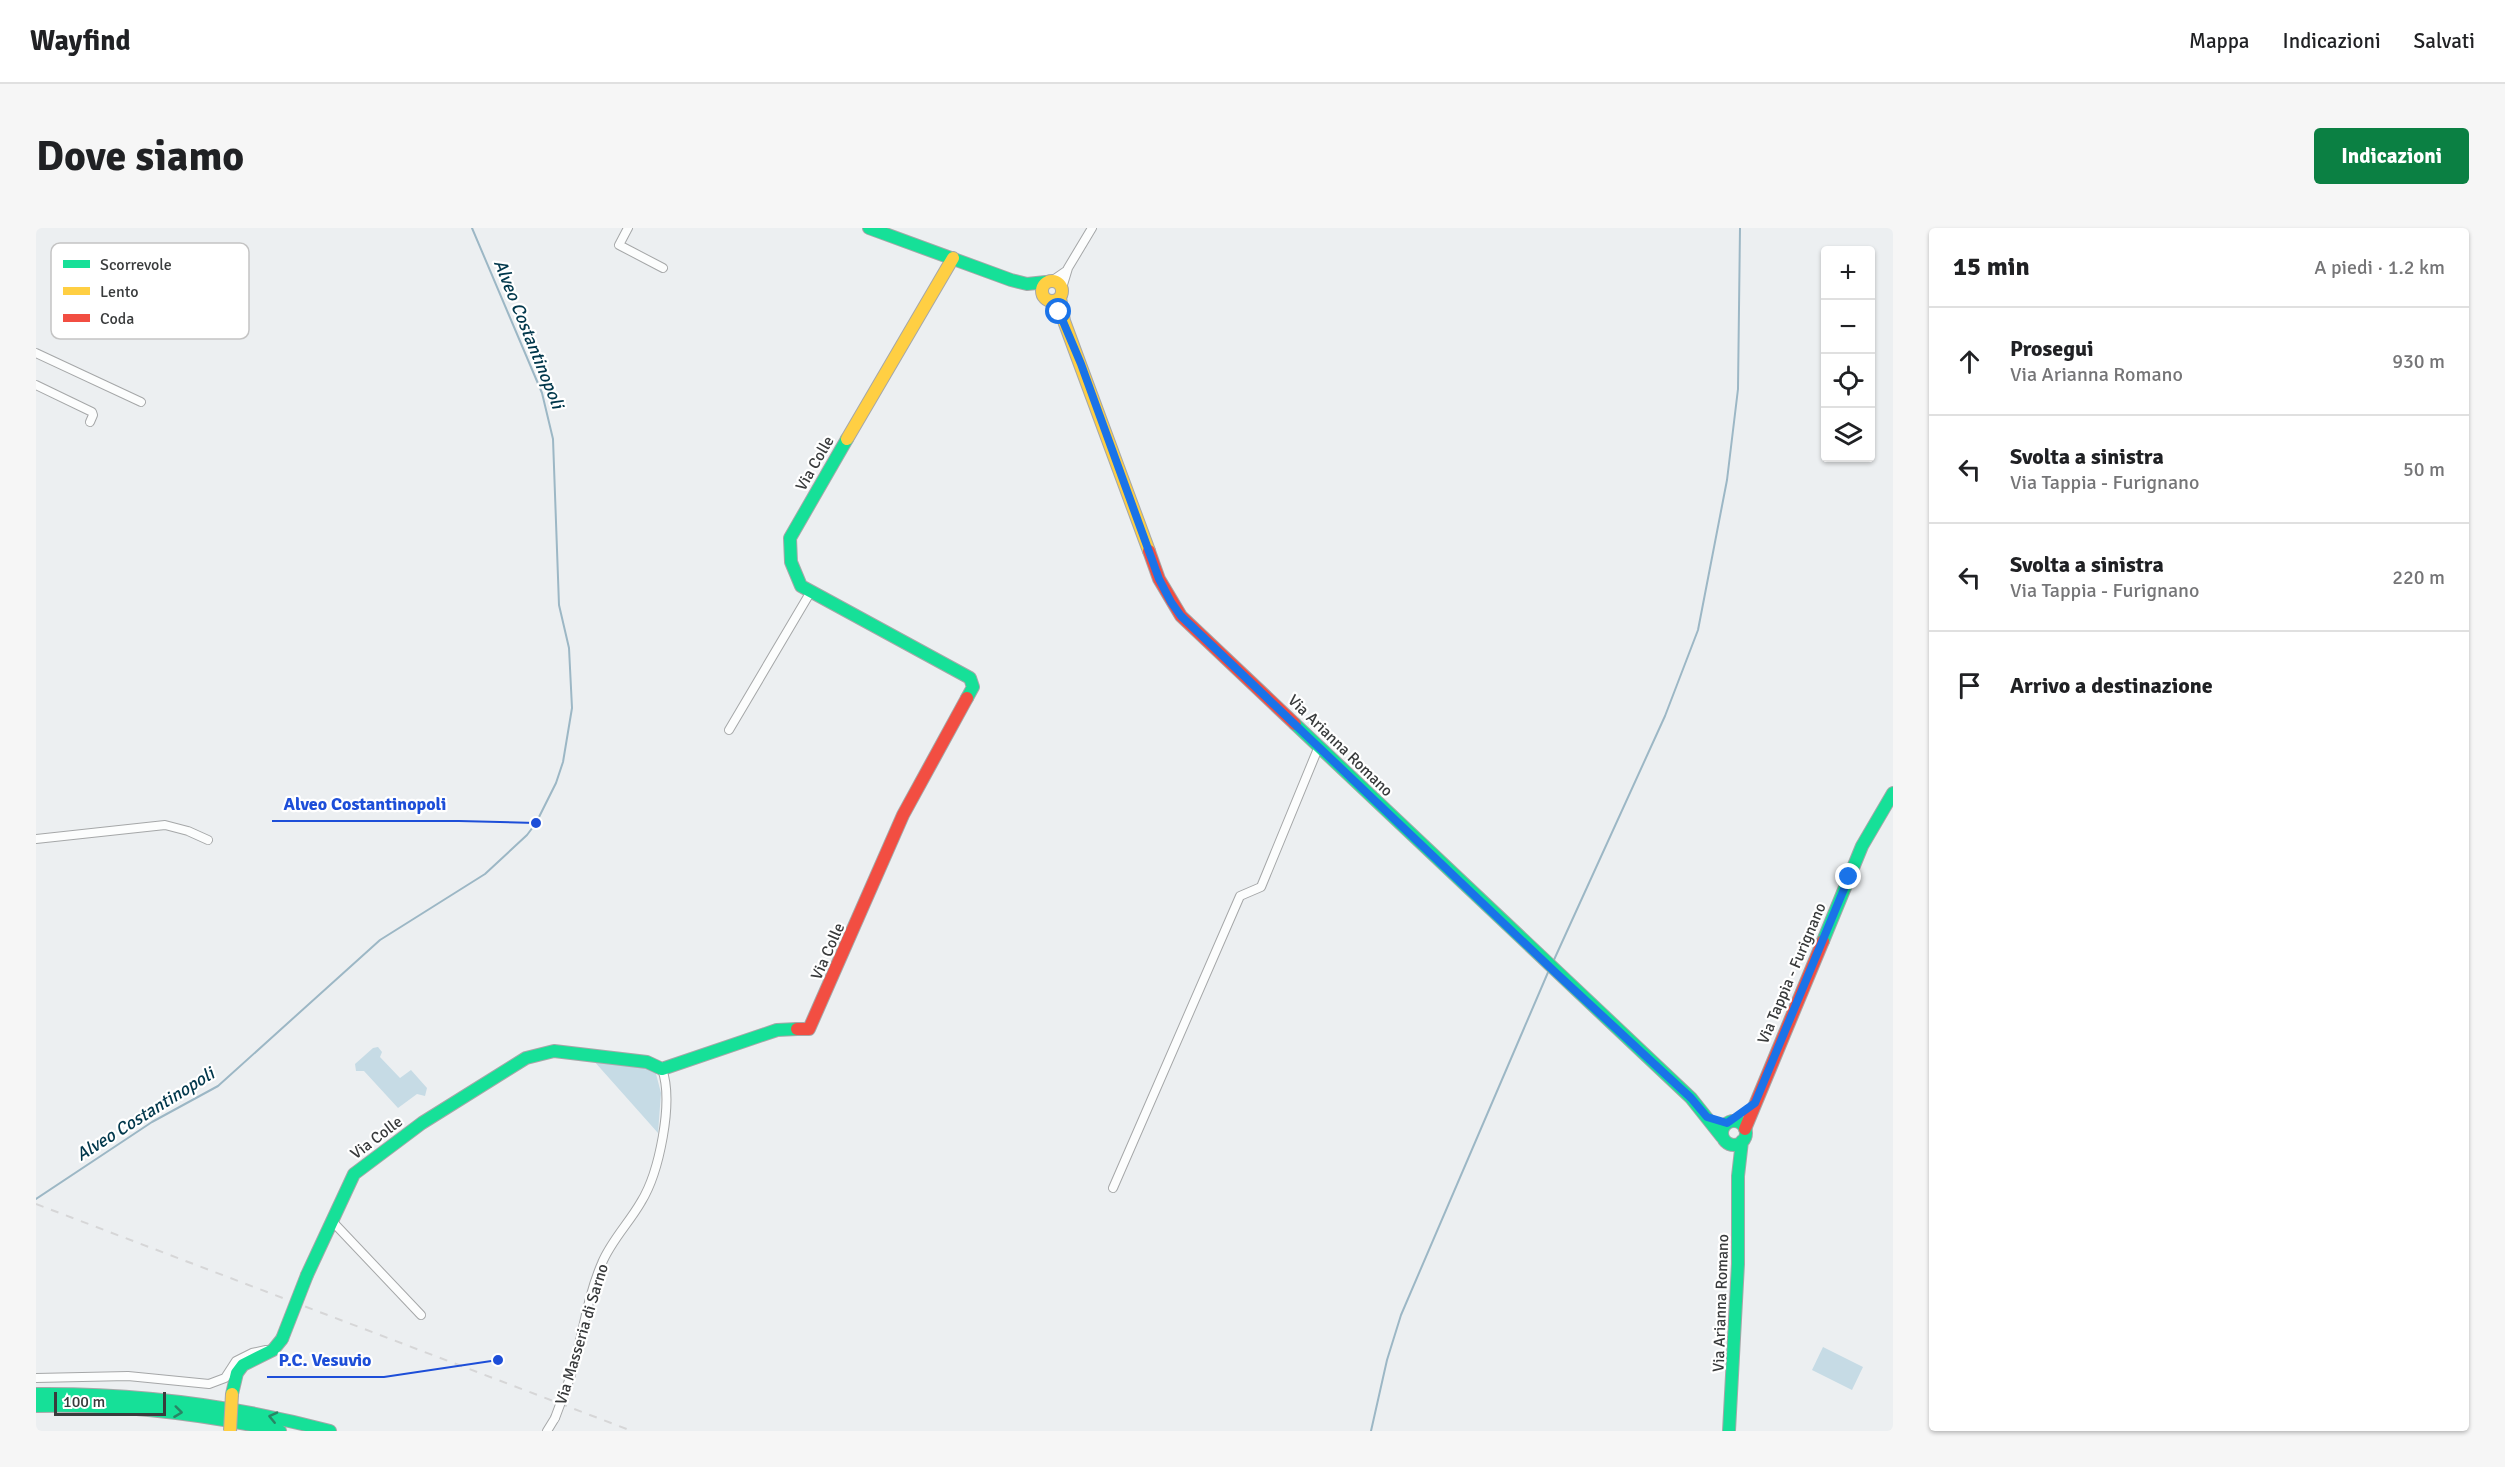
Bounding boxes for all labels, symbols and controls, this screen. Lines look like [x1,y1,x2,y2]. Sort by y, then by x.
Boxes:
text: Wayfind [30,24,131,58]
text: Mappa [2189,28,2250,54]
text: Indicazioni [2283,28,2381,54]
text: Salvati [2414,28,2475,54]
button: Indicazioni [2314,128,2469,184]
text: Dove siamo [36,131,244,182]
legend [51,243,249,339]
map controls [1821,246,1875,462]
button: + [1821,246,1875,300]
text: 15 min [1953,251,2030,283]
text: Scorrevole [100,255,172,275]
text: A piedi · 1.2 km [2314,255,2445,280]
water label: Alveo Costantinopoli [489,256,570,414]
text: Lento [100,282,138,302]
route start [1045,298,1071,324]
button: − [1821,300,1875,354]
text: Coda [100,309,134,329]
text: Prosegui [2010,335,2094,362]
icon: ahead [1953,345,1986,378]
text: 930 m [2392,349,2445,374]
button: locate [1821,354,1875,408]
text: Via Arianna Romano [2010,362,2183,387]
button: layers [1821,408,1875,462]
street label: Via Colle [791,432,839,495]
text: Svolta a sinistra [2010,443,2164,470]
icon: left [1953,453,1986,486]
text: 50 m [2403,457,2445,482]
text: Via Tappia - Furignano [2010,470,2199,495]
text: Svolta a sinistra [2010,551,2164,578]
icon: left [1953,561,1986,594]
text: 220 m [2392,565,2445,590]
text: Via Tappia - Furignano [2010,578,2199,603]
icon: arrive [1953,669,1986,702]
text: Arrivo a destinazione [2010,672,2213,699]
street label: Via Arianna Romano [1284,690,1397,801]
callout: Alveo Costantinopoli [272,785,459,821]
text: Alveo Costantinopoli [284,793,446,815]
route end [1835,863,1861,889]
street label: Via Tappia - Furignano [1753,900,1831,1047]
street label: Via Colle [807,920,849,983]
water label: Alveo Costantinopoli [72,1061,220,1165]
street label: Via Colle [347,1112,407,1164]
street label: Via Arianna Romano [1709,1234,1733,1372]
street label: Via Masseria di Sarno [551,1261,613,1407]
callout: P.C. Vesuvio [267,1341,384,1377]
text: P.C. Vesuvio [279,1349,371,1371]
scale bar [54,1389,166,1416]
text: 100 m [63,1392,105,1412]
one-way arrow [174,1405,183,1418]
one-way arrow [269,1411,279,1424]

